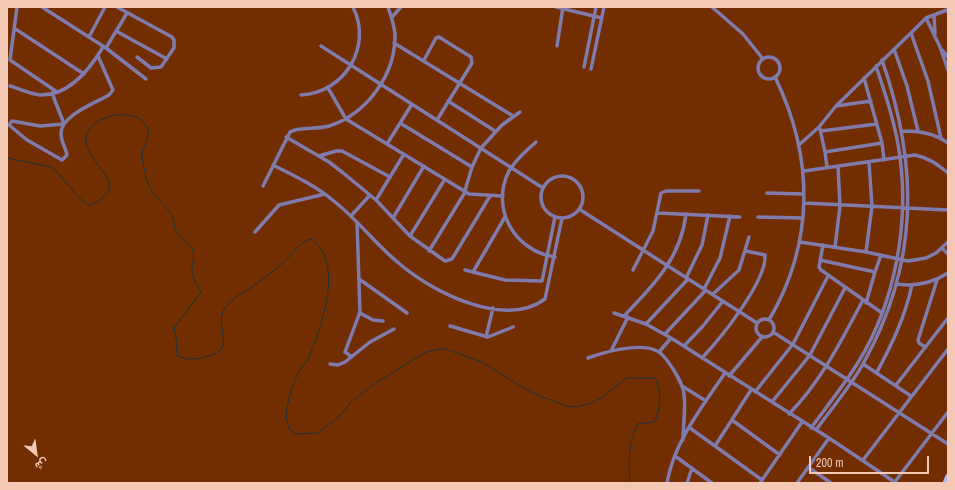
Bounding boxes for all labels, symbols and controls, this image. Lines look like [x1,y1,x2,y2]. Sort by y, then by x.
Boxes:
north arrow [16,434,56,474]
scale bar [811,448,931,474]
text: ش [33,455,51,474]
text: 200 m [816,455,843,471]

